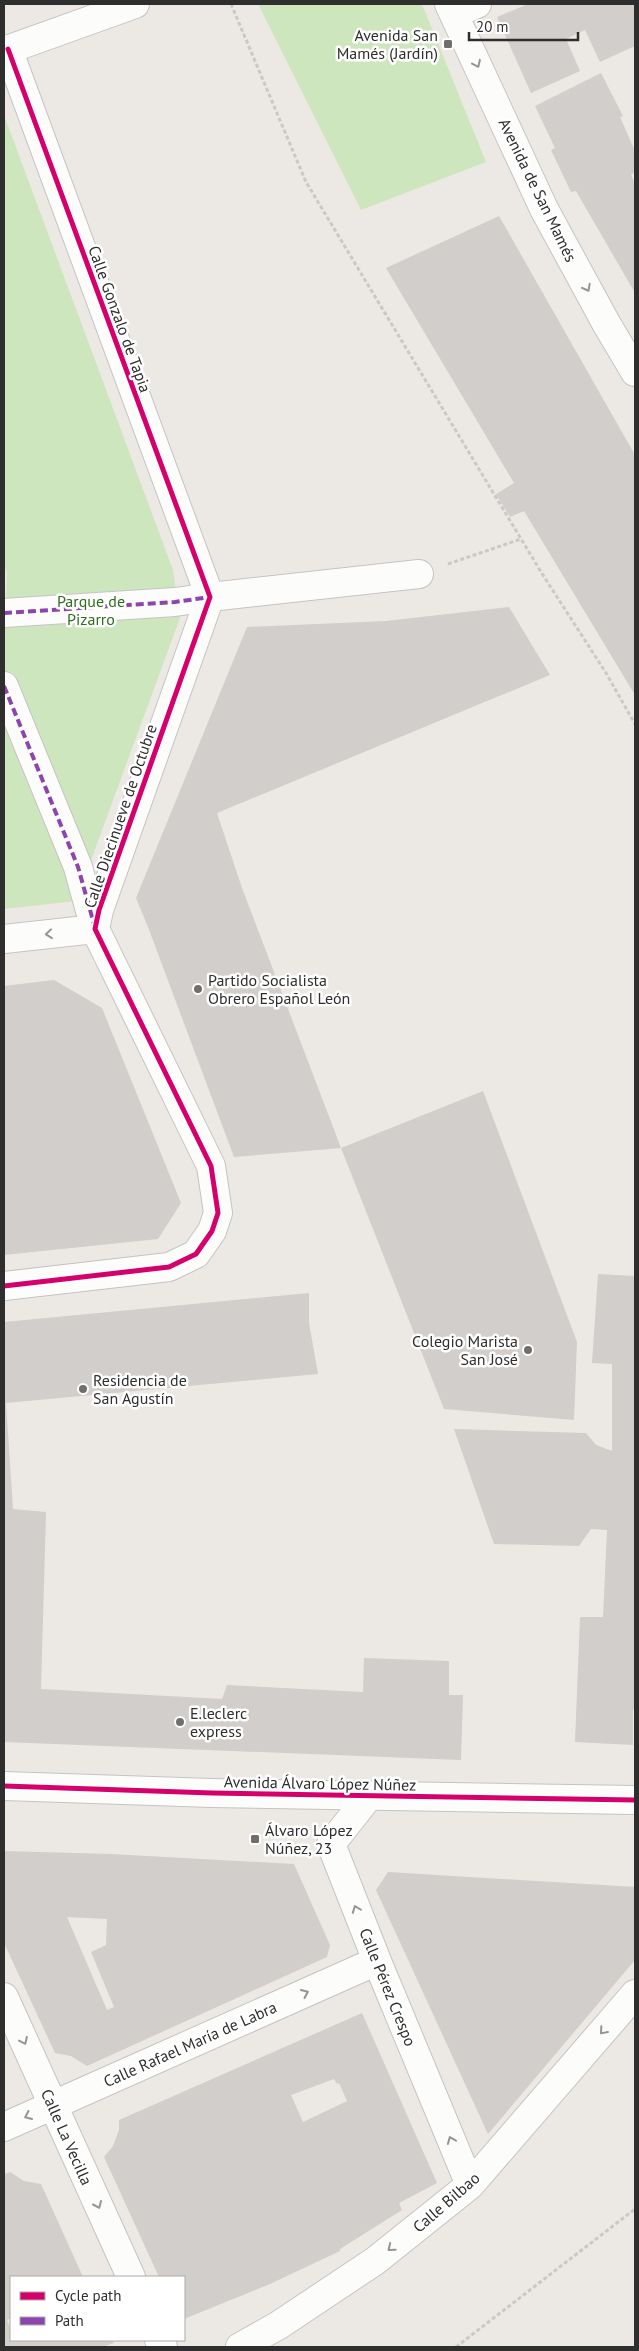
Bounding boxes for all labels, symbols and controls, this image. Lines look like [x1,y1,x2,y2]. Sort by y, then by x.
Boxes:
scale bar [469,10,578,42]
text: 20 m [476,17,509,36]
place label: Avenida San Mamés (Jardín) [337,25,438,63]
marker: Avenida San Mamés (Jardín) [442,38,454,50]
one-way arrow [471,59,481,68]
street label: Avenida de San Mamés [495,115,582,265]
street label: Calle Gonzalo de Tapia [84,243,156,395]
one-way arrow [581,283,591,292]
park label: Parque de Pizarro [57,591,125,629]
street label: Calle Diecinueve de Octubre [79,721,161,911]
one-way arrow [45,928,53,939]
place label: Partido Socialista Obrero Español León [208,970,350,1008]
marker: Partido Socialista Obrero Español León [192,983,204,995]
place label: Colegio Marista San José [412,1331,518,1369]
marker: Colegio Marista San José [522,1344,534,1356]
place label: Residencia de San Agustín [93,1370,187,1408]
marker: Residencia de San Agustín [77,1383,89,1395]
place label: E.leclerc express [190,1703,247,1741]
marker: E.leclerc express [174,1716,186,1728]
street label: Avenida Álvaro López Núñez [224,1771,416,1795]
place label: Álvaro López Núñez, 23 [265,1820,353,1858]
marker: Álvaro López Núñez, 23 [249,1833,261,1845]
one-way arrow [352,1905,363,1914]
street label: Calle Pérez Crespo [355,1925,421,2049]
one-way arrow [300,1988,309,1999]
street label: Calle Rafael María de Labra [100,1997,280,2091]
one-way arrow [601,2025,609,2034]
one-way arrow [18,2036,28,2045]
street label: Calle La Vecilla [37,2086,97,2188]
one-way arrow [24,2109,33,2120]
one-way arrow [447,2136,457,2145]
street label: Calle Bilbao [408,2168,484,2236]
one-way arrow [92,2200,103,2209]
one-way arrow [388,2243,397,2251]
legend [10,2276,185,2341]
text: Cycle path [55,2286,121,2305]
text: Path [55,2311,84,2330]

